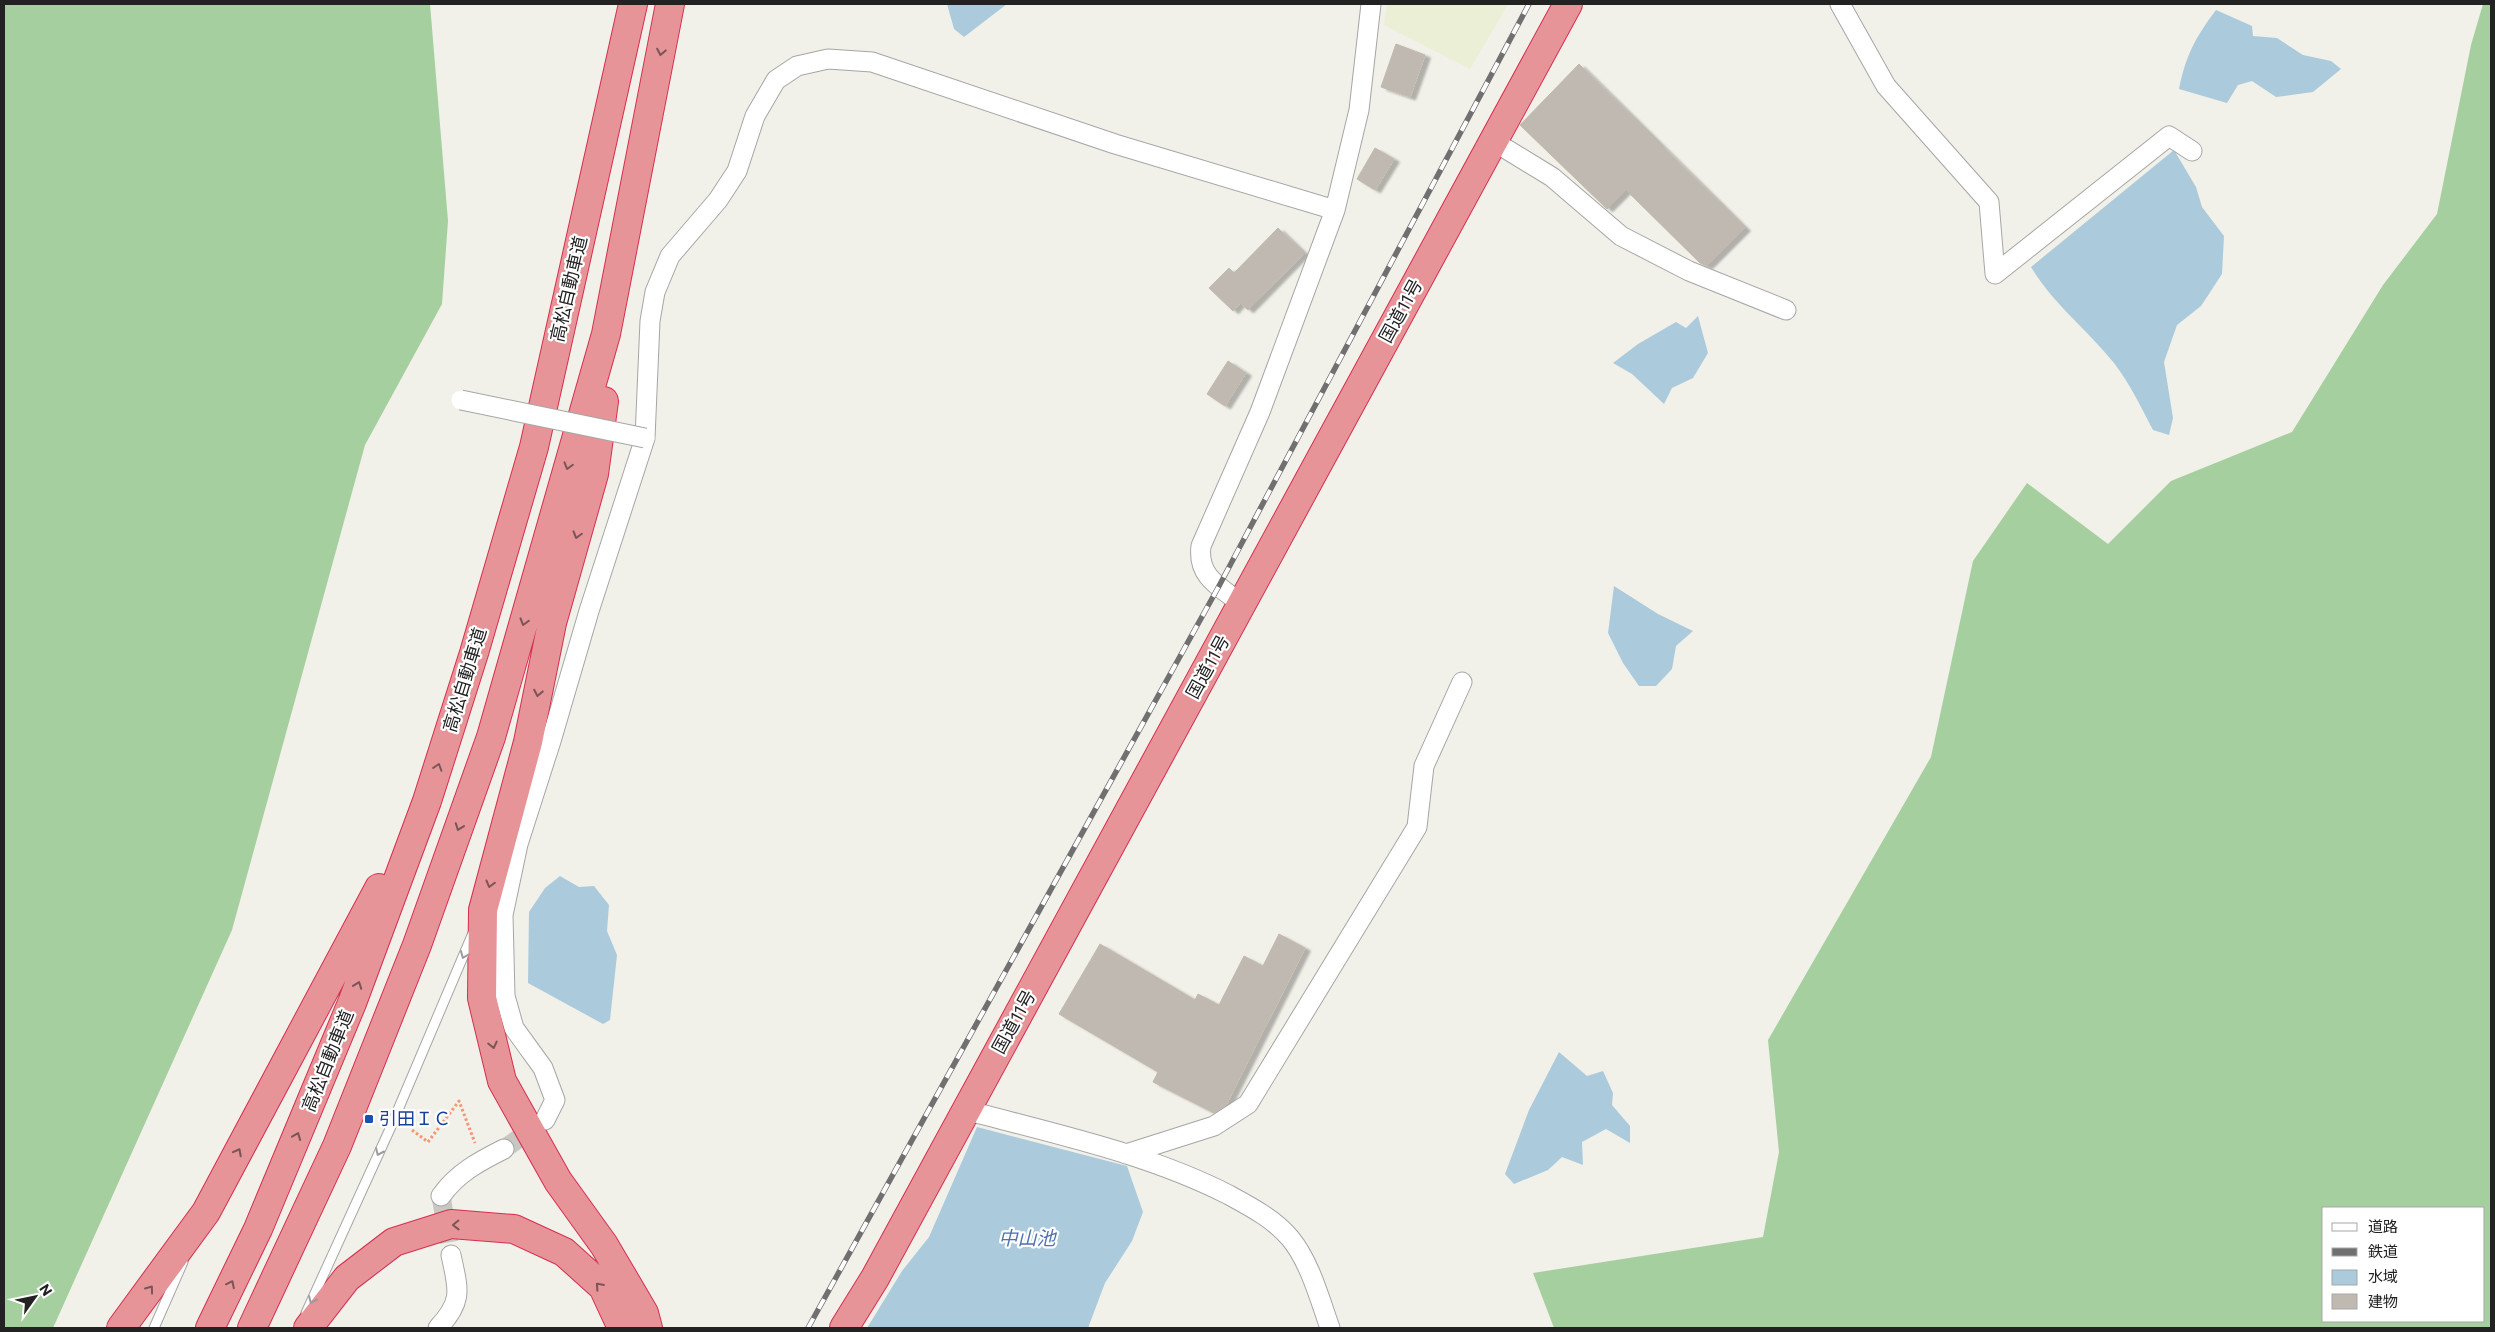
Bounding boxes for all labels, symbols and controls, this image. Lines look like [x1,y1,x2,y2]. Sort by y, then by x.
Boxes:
one-way arrow [656,47,666,56]
street label: 高松自動車道 [545,234,591,344]
street label: 国道11号 [1374,275,1427,346]
one-way arrow [564,462,574,470]
one-way arrow [572,531,582,539]
one-way arrow [519,618,529,626]
street label: 高松自動車道 [438,625,490,735]
street label: 国道11号 [1181,631,1234,702]
one-way arrow [533,688,543,697]
one-way arrow [432,763,442,772]
one-way arrow [455,822,465,831]
one-way arrow [485,880,496,889]
one-way arrow [460,950,471,959]
one-way arrow [352,982,362,990]
street label: 国道11号 [987,986,1040,1057]
street label: 高松自動車道 [297,1006,358,1115]
one-way arrow [487,1040,498,1049]
place label: 引田ＩＣ [379,1107,451,1129]
marker: 引田ＩＣ [363,1113,375,1125]
one-way arrow [291,1132,301,1141]
one-way arrow [375,1147,385,1156]
one-way arrow [232,1149,242,1158]
legend [2322,1207,2485,1322]
text: 道路 [2368,1217,2398,1235]
one-way arrow [451,1220,459,1230]
water label: 中山池 [998,1226,1057,1249]
text: 鉄道 [2368,1242,2398,1260]
text: 水域 [2368,1267,2398,1285]
north arrow [10,1272,60,1322]
text: N [36,1281,56,1299]
one-way arrow [225,1281,235,1290]
one-way arrow [596,1282,605,1291]
one-way arrow [144,1285,153,1295]
text: 建物 [2368,1292,2398,1310]
one-way arrow [307,1295,318,1304]

